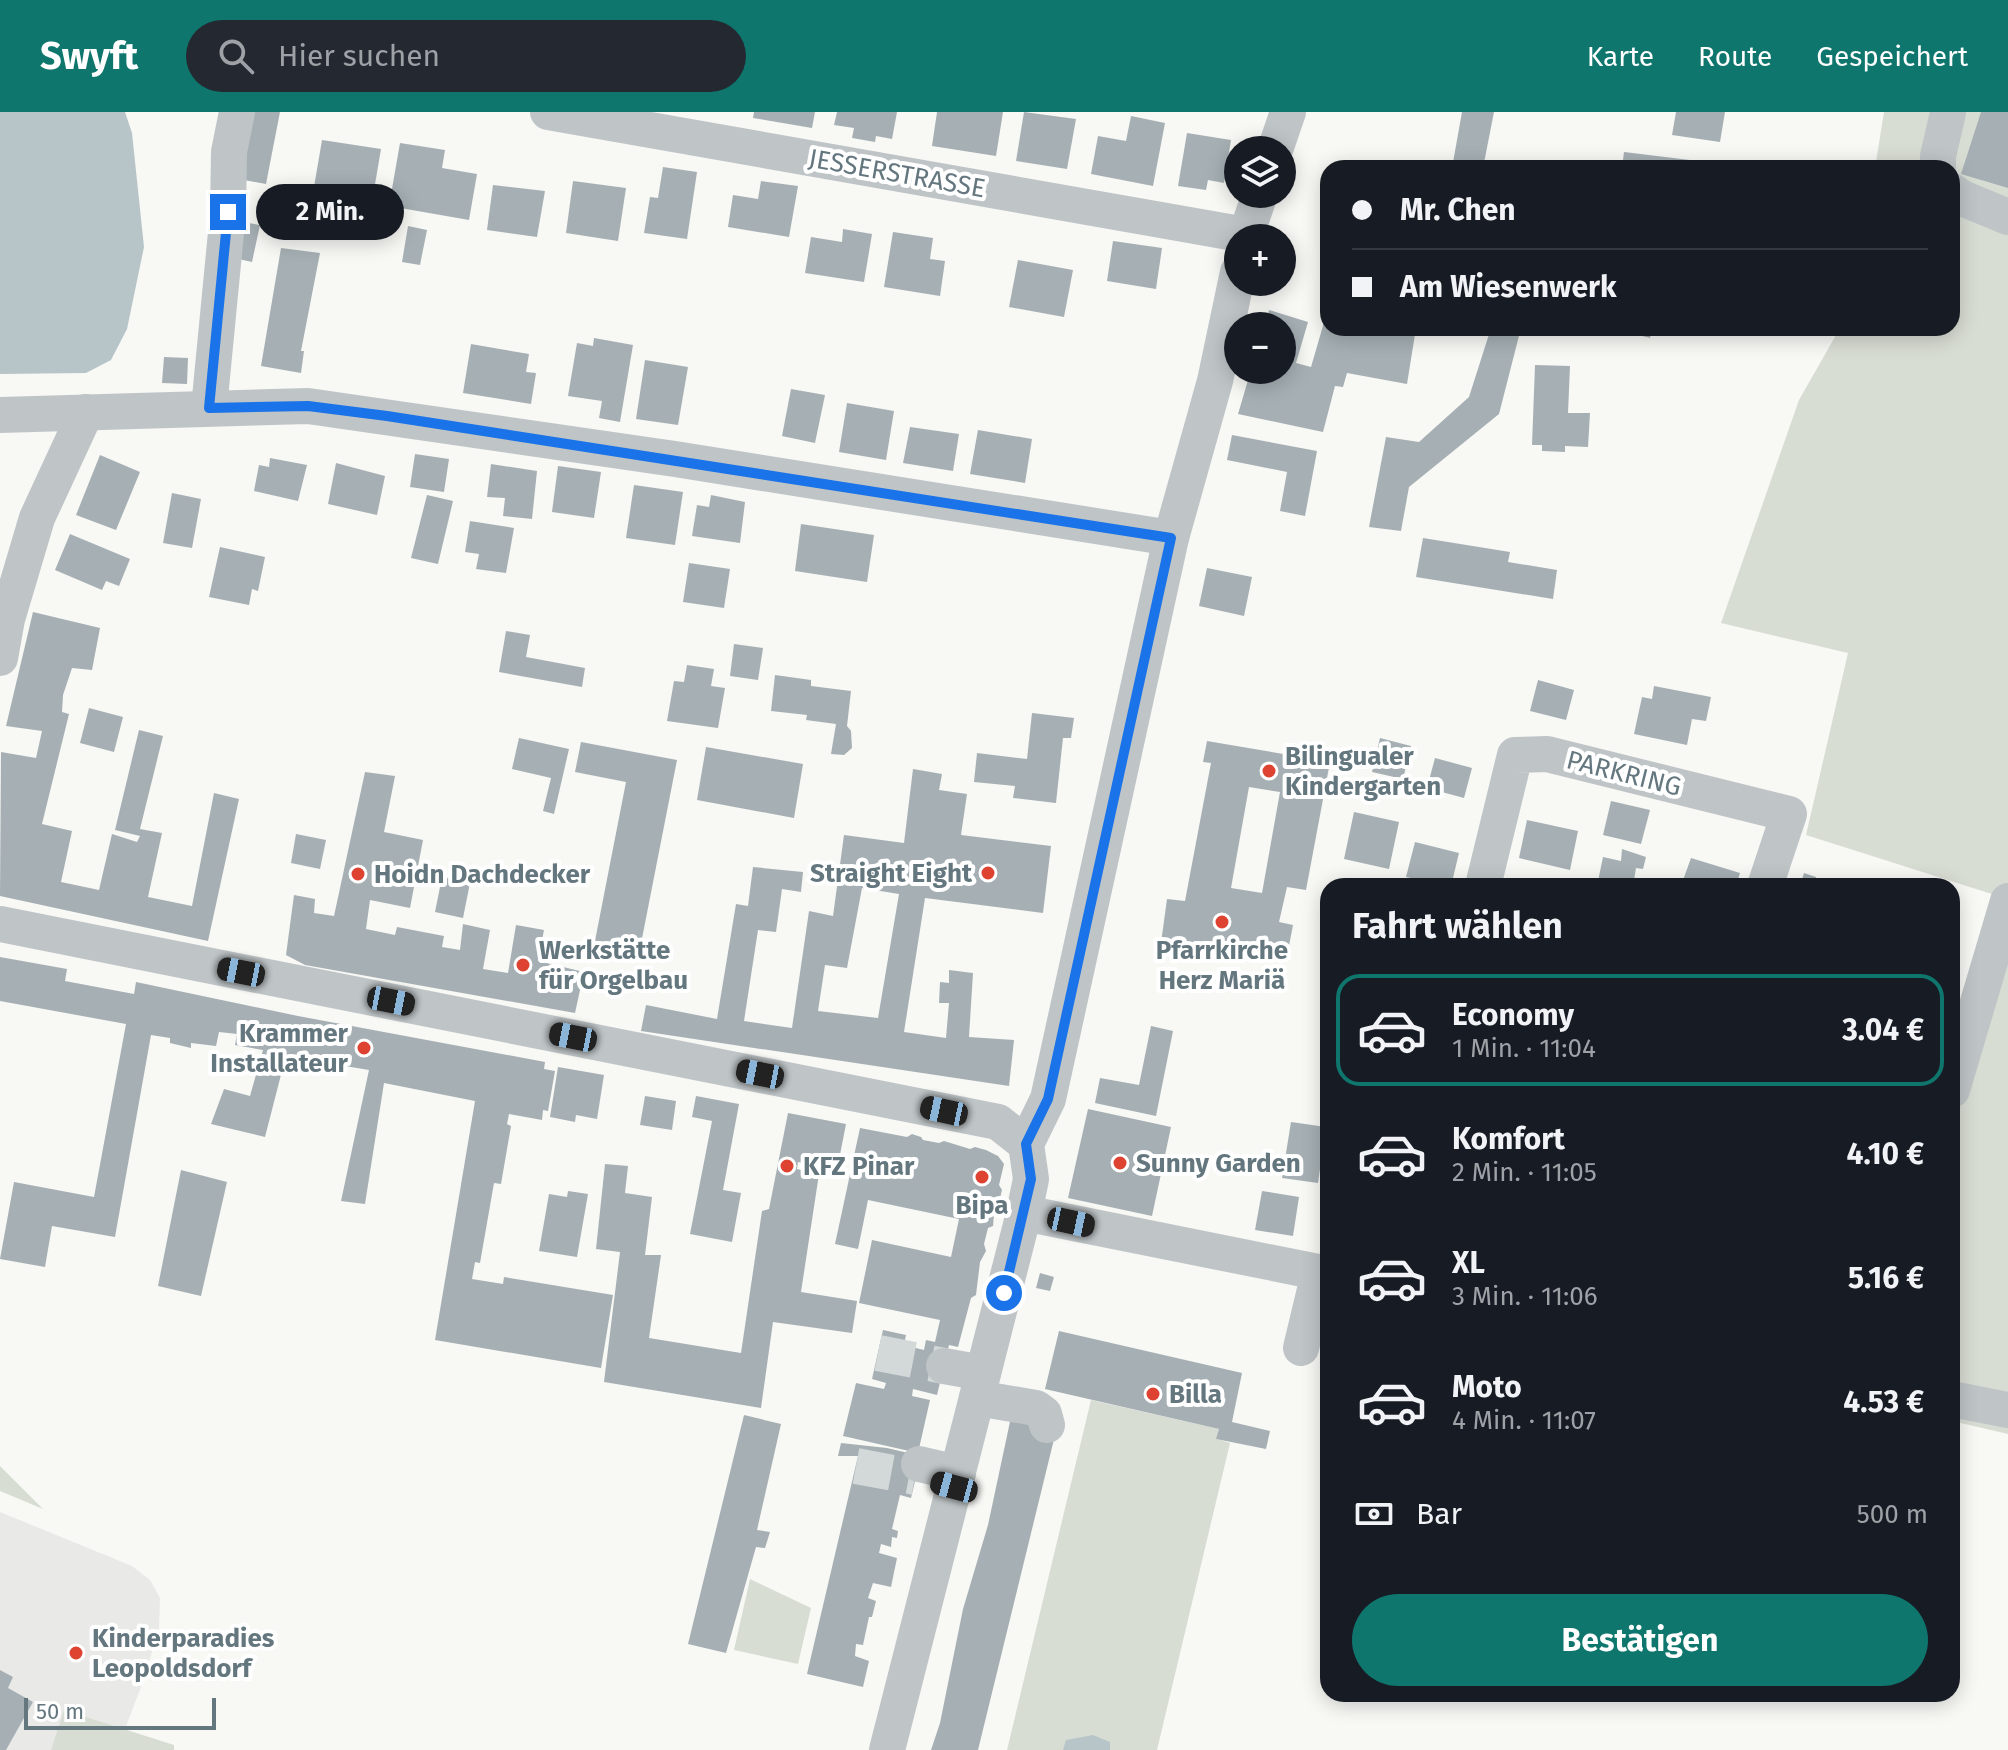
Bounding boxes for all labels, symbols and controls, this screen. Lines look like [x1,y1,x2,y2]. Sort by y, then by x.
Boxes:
search box [186,20,746,92]
text: Swyft [40,33,138,79]
icon: search [214,34,258,78]
text: Hier suchen [278,38,440,74]
text: Karte [1587,40,1654,73]
text: Route [1698,40,1772,73]
text: Gespeichert [1816,40,1968,73]
map controls [1224,136,1296,384]
button: layers [1224,136,1296,208]
street label: JESSERSTRASSE [806,143,988,204]
callout: 2 Min. [256,184,404,240]
text: Mr. Chen [1400,192,1516,228]
route end [210,194,246,230]
text: 2 Min. [296,196,364,227]
button: + [1224,224,1296,296]
text: Am Wiesenwerk [1400,269,1617,305]
button: − [1224,312,1296,384]
place label: Bilingualer Kindergarten [1285,741,1441,802]
street label: PARKRING [1563,744,1684,803]
marker: Bilingualer Kindergarten [1260,762,1278,780]
place label: Straight Eight [810,858,973,889]
place label: Hoidn Dachdecker [374,859,591,890]
marker: Straight Eight [979,864,997,882]
marker: Hoidn Dachdecker [349,865,367,883]
text: Fahrt wählen [1352,904,1563,948]
marker: Pfarrkirche Herz Mariä [1213,913,1231,931]
place label: Werkstätte für Orgelbau [539,935,688,996]
place label: Pfarrkirche Herz Mariä [1156,935,1288,996]
car [215,956,267,988]
marker: Werkstätte für Orgelbau [514,956,532,974]
car [365,985,417,1017]
icon: car [1356,994,1428,1066]
text: Economy [1452,997,1574,1033]
text: 3.04 € [1842,1012,1924,1048]
place label: Krammer Installateur [210,1018,349,1079]
car [547,1021,599,1053]
text: 1 Min. · 11:04 [1452,1033,1596,1064]
marker: Krammer Installateur [355,1039,373,1057]
car [734,1058,786,1090]
car [918,1094,970,1128]
icon: car [1356,1118,1428,1190]
text: Komfort [1452,1121,1565,1157]
text: 4.10 € [1847,1136,1924,1172]
place label: Sunny Garden [1136,1148,1301,1179]
place label: KFZ Pinar [803,1151,915,1182]
marker: Sunny Garden [1111,1154,1129,1172]
marker: KFZ Pinar [778,1157,796,1175]
text: 2 Min. · 11:05 [1452,1157,1597,1188]
marker: Bipa [973,1168,991,1186]
place label: Bipa [956,1190,1008,1221]
car [1045,1205,1097,1239]
icon: car [1356,1242,1428,1314]
text: XL [1452,1245,1485,1281]
text: 5.16 € [1848,1260,1924,1296]
route start [986,1275,1022,1311]
text: 3 Min. · 11:06 [1452,1281,1598,1312]
icon: car [1356,1366,1428,1438]
text: Moto [1452,1369,1522,1405]
place label: Billa [1169,1379,1222,1410]
text: 4.53 € [1843,1384,1924,1420]
marker: Billa [1144,1385,1162,1403]
text: 4 Min. · 11:07 [1452,1405,1596,1436]
car [928,1469,980,1505]
icon: cash [1352,1492,1396,1536]
text: Bar [1416,1496,1462,1532]
text: 500 m [1857,1499,1928,1530]
button: Bestätigen [1352,1594,1928,1686]
place label: Kinderparadies Leopoldsdorf [92,1623,275,1684]
marker: Kinderparadies Leopoldsdorf [67,1644,85,1662]
scale bar [24,1694,216,1730]
text: 50 m [36,1698,84,1725]

